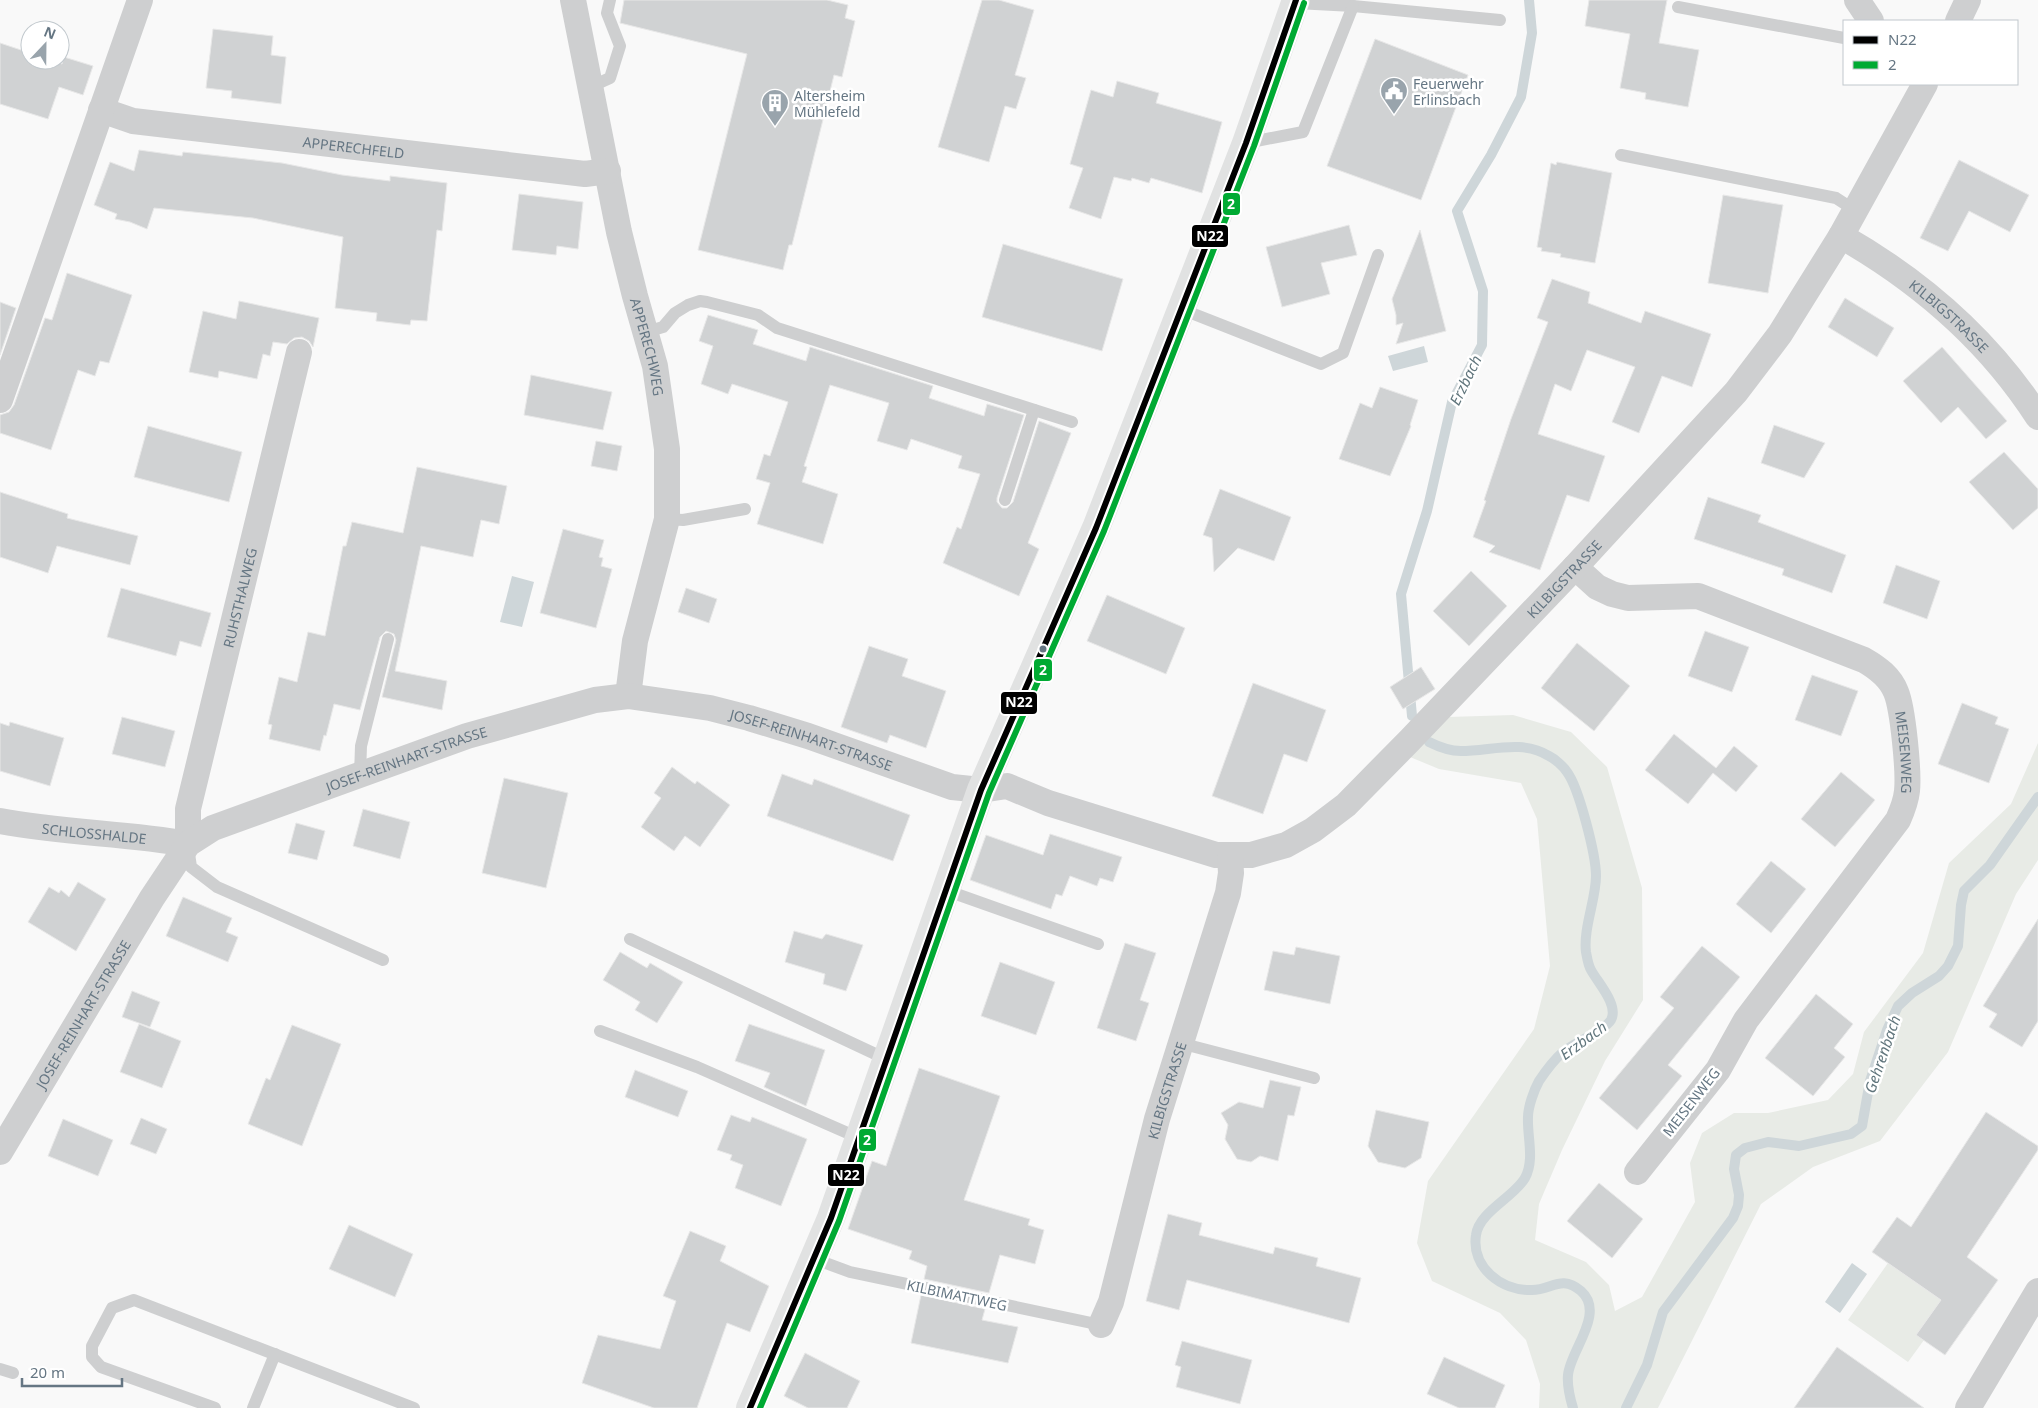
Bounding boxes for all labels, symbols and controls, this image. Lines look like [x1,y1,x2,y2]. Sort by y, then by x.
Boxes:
north arrow [20,20,70,70]
legend [1843,20,2018,85]
text: N [41,22,59,43]
text: N22 [1888,29,1917,49]
text: 2 [1888,54,1897,74]
place label: Feuerwehr Erlinsbach [1413,74,1484,109]
public building icon: Feuerwehr Erlinsbach [1379,76,1409,115]
place label: Altersheim Mühlefeld [794,86,865,121]
building icon: Altersheim Mühlefeld [760,88,790,127]
street label: APPERECHFELD [302,131,405,162]
line badge: 2 [1222,192,1241,216]
text: 2 [1227,194,1235,213]
line badge: N22 [1191,224,1229,248]
text: N22 [1196,226,1224,245]
street label: KILBIGSTRASSE [1906,275,1993,357]
street label: APPERECHWEG [626,296,669,397]
water label: Erzbach [1444,352,1486,408]
street label: KILBIGSTRASSE [1522,535,1605,622]
street label: RUHSTHALWEG [218,546,261,650]
unlabelled marker [1038,644,1048,654]
line badge: 2 [1033,658,1053,682]
text: 2 [1039,660,1047,679]
line badge: N22 [1000,691,1038,715]
text: N22 [1005,692,1033,711]
street label: JOSEF-REINHART-STRASSE [726,704,895,775]
street label: MEISENWEG [1891,710,1917,794]
street label: JOSEF-REINHART-STRASSE [321,721,489,797]
street label: SCHLOSSHALDE [41,818,148,848]
street label: JOSEF-REINHART-STRASSE [30,936,134,1093]
water label: Gehrenbach [1859,1013,1905,1095]
water label: Erzbach [1556,1016,1610,1064]
street label: KILBIGSTRASSE [1143,1039,1190,1141]
street label: MEISENWEG [1658,1064,1724,1140]
line badge: 2 [858,1128,877,1152]
text: 2 [863,1130,871,1149]
line badge: N22 [827,1163,865,1187]
text: N22 [832,1165,860,1184]
street label: KILBIMATTWEG [905,1275,1009,1315]
scale bar [22,1356,122,1388]
text: 20 m [30,1362,65,1382]

